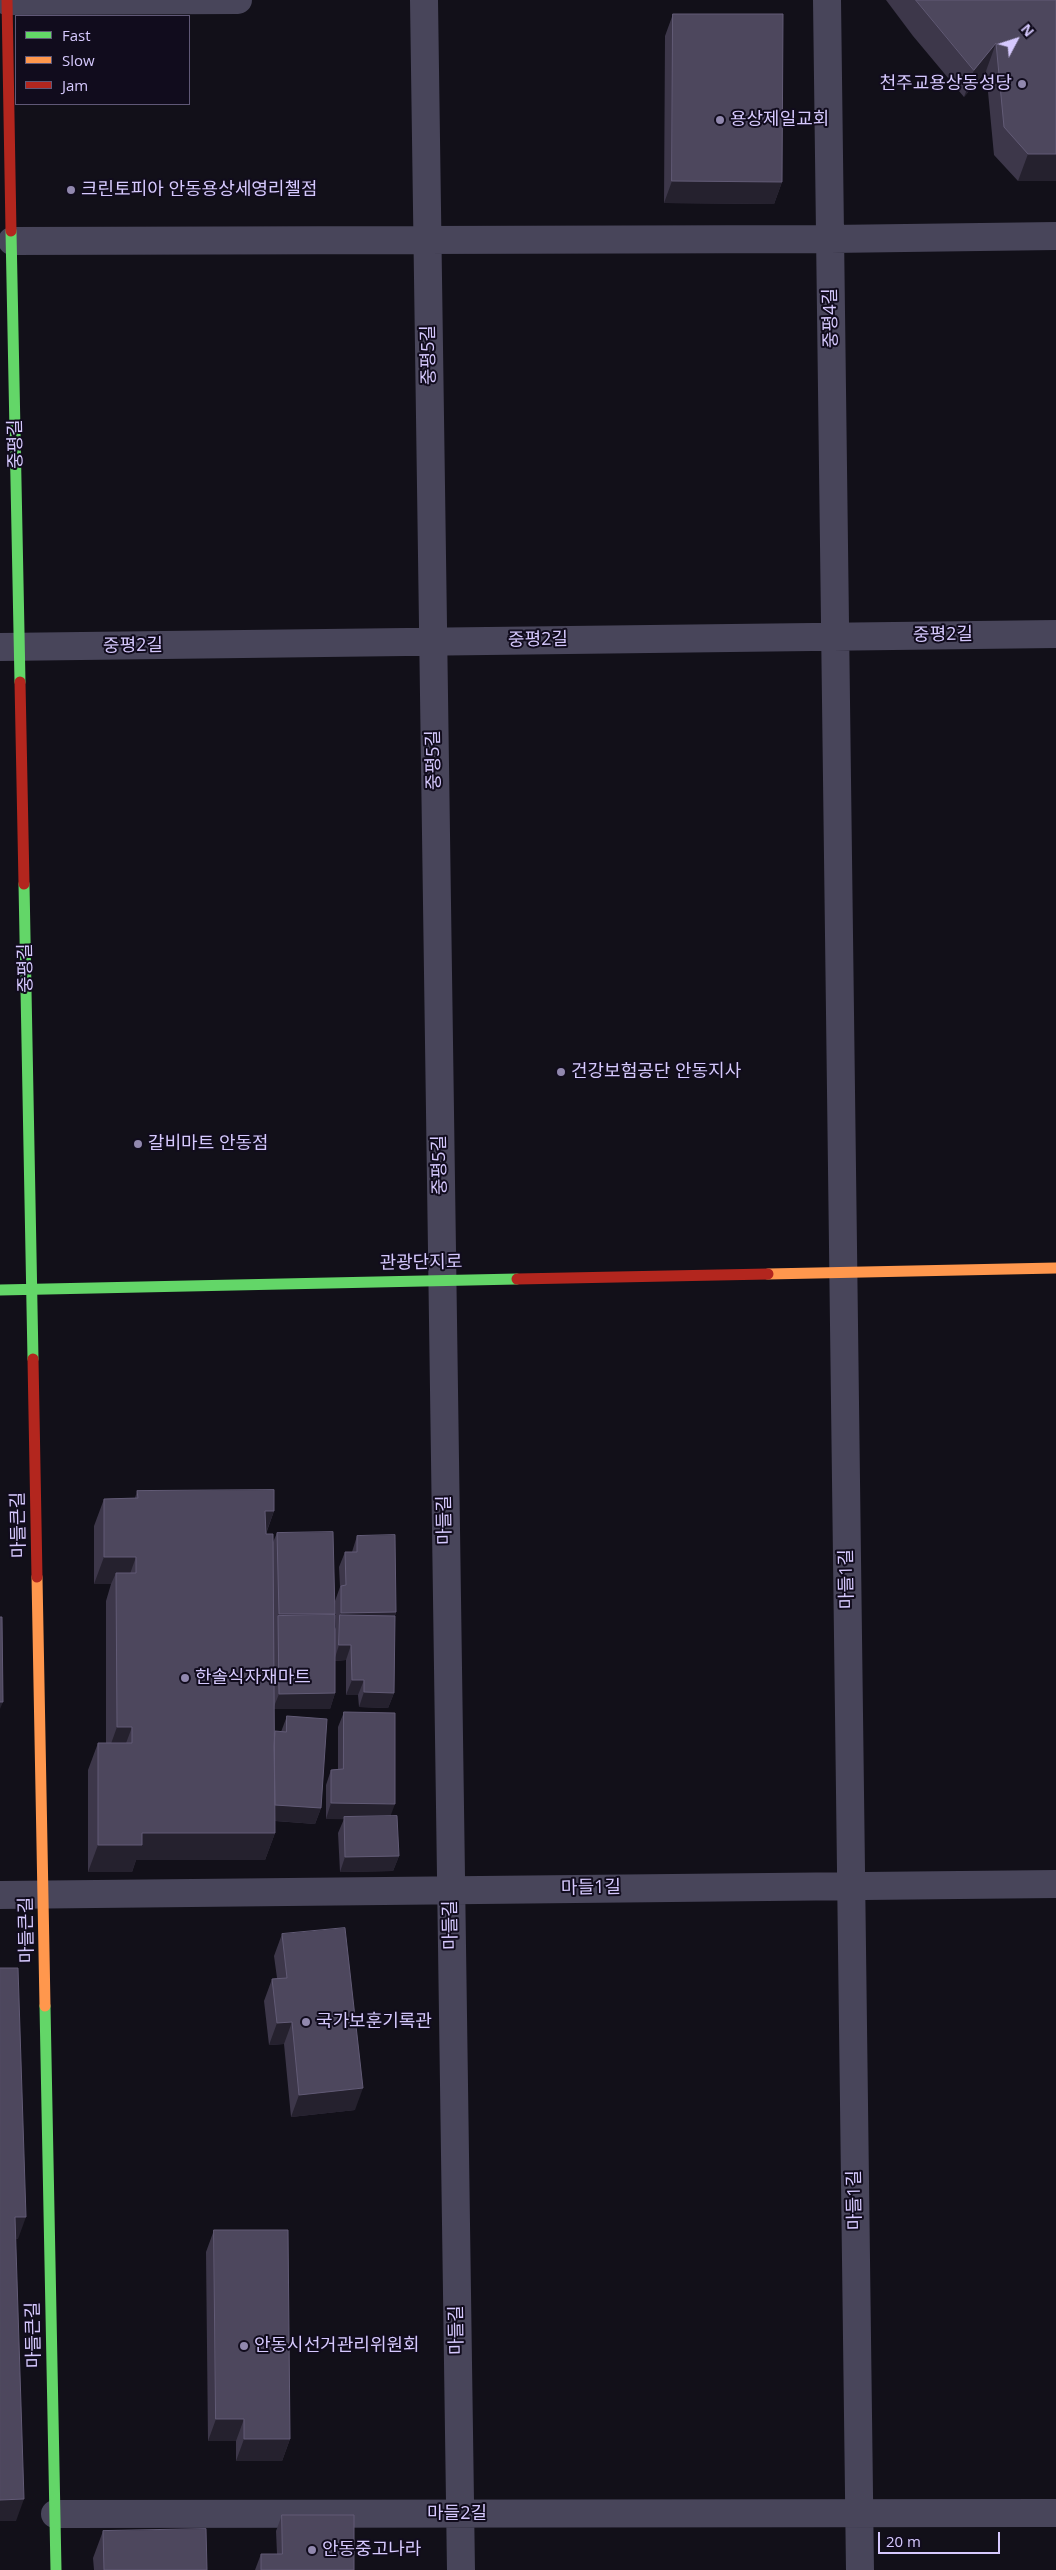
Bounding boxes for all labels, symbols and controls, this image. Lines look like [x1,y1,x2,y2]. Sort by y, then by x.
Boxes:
legend [15,15,190,105]
north arrow [991,15,1041,65]
text: N [1017,20,1039,41]
text: Fast [62,25,91,45]
text: Slow [62,50,95,70]
place label: 천주교용상동성당 [880,73,1012,95]
text: Jam [62,75,88,95]
marker: 천주교용상동성당 [1016,78,1028,90]
place label: 용상제일교회 [730,109,829,131]
marker: 용상제일교회 [714,114,726,126]
place label: 크린토피아 안동용상세영리첼점 [81,179,318,201]
marker: 크린토피아 안동용상세영리첼점 [65,184,77,196]
street label: 중평4길 [820,288,842,348]
street label: 중평5길 [418,325,440,385]
street label: 중평길 [5,419,27,469]
street label: 중평2길 [913,624,973,646]
street label: 중평2길 [508,629,568,651]
street label: 중평2길 [103,635,163,657]
street label: 중평5길 [423,730,445,790]
street label: 중평길 [15,943,37,993]
place label: 건강보험공단 안동지사 [571,1061,741,1083]
marker: 건강보험공단 안동지사 [555,1066,567,1078]
place label: 갈비마트 안동점 [148,1133,269,1155]
street label: 중평5길 [429,1135,451,1195]
marker: 갈비마트 안동점 [132,1138,144,1150]
street label: 관광단지로 [379,1251,463,1275]
street label: 마들큰길 [8,1492,30,1558]
street label: 마들길 [434,1495,456,1545]
street label: 마들1길 [836,1549,858,1609]
place label: 한솔식자재마트 [195,1667,311,1689]
marker: 한솔식자재마트 [179,1672,191,1684]
street label: 마들1길 [561,1877,621,1899]
street label: 마들큰길 [16,1897,38,1963]
street label: 마들길 [440,1900,462,1950]
place label: 국가보훈기록관 [316,2011,432,2033]
marker: 국가보훈기록관 [300,2016,312,2028]
street label: 마들1길 [844,2170,866,2230]
street label: 마들큰길 [23,2302,45,2368]
street label: 마들길 [446,2305,468,2355]
place label: 안동시선거관리위원회 [254,2335,420,2357]
marker: 안동시선거관리위원회 [238,2340,250,2352]
street label: 마들2길 [427,2503,487,2525]
scale bar [881,2522,1004,2554]
text: 20 m [886,2531,921,2551]
place label: 안동중고나라 [322,2539,421,2561]
marker: 안동중고나라 [306,2544,318,2556]

